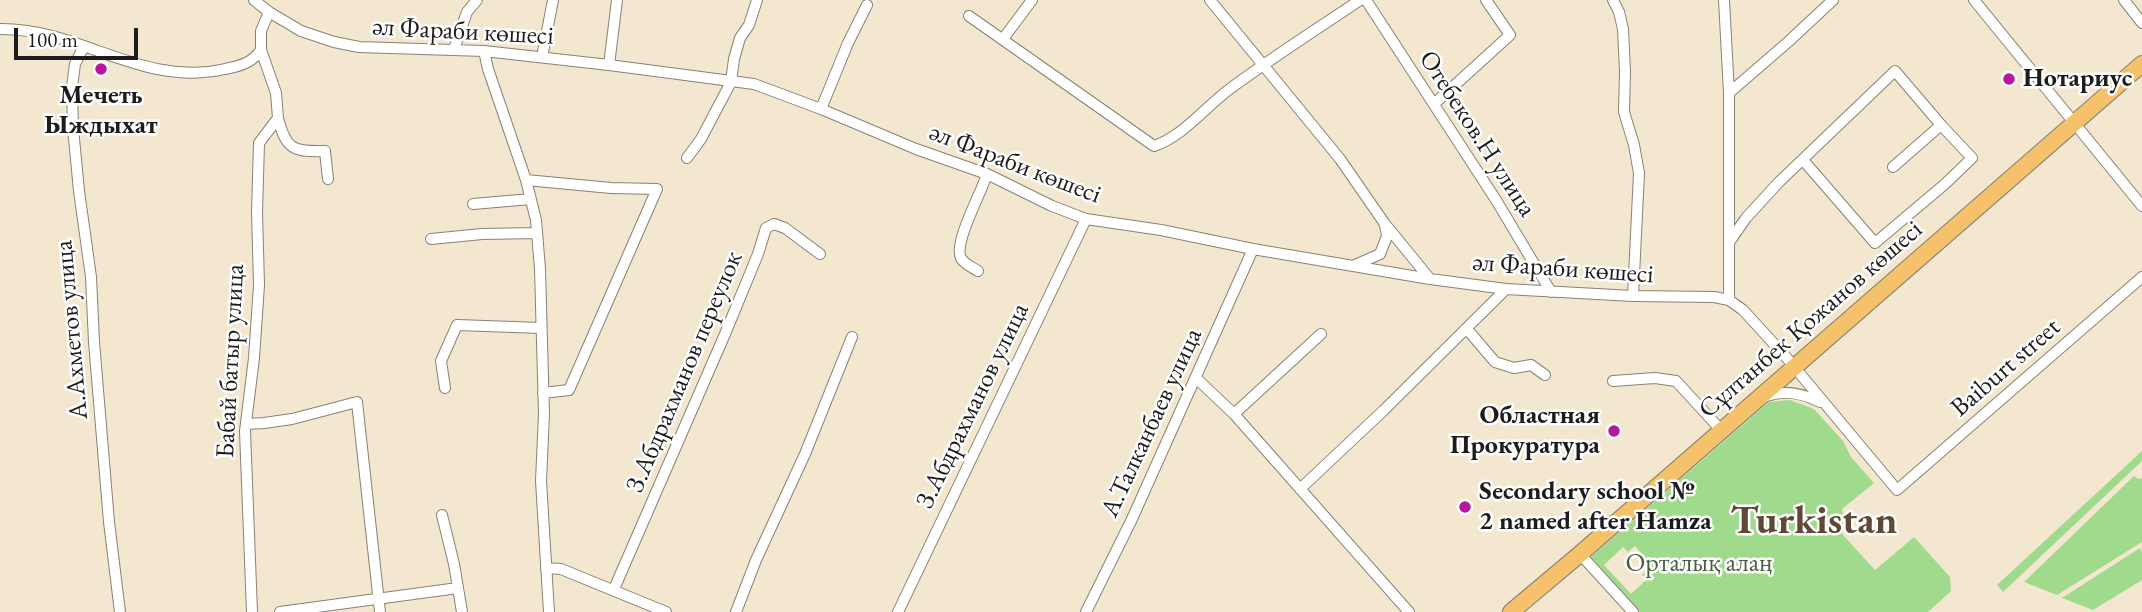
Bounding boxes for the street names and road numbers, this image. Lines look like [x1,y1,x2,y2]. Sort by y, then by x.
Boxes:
street label: әл Фараби көшесі [372,12,554,52]
street label: Отебеков.Н улица [1412,45,1542,223]
street label: әл Фараби көшесі [925,117,1105,211]
street label: Сұлтанбек Қожанов көшесі [1693,215,1929,425]
street label: А.Ахметов улица [49,239,95,421]
street label: З.Абдрахманов переулок [620,247,750,497]
street label: әл Фараби көшесі [1471,247,1655,291]
street label: Бабай батыр улица [210,263,252,459]
street label: З.Абдрахманов улица [910,298,1036,514]
street label: Baiburt street [1945,312,2067,424]
street label: А.Талканбаев улица [1095,324,1209,522]

